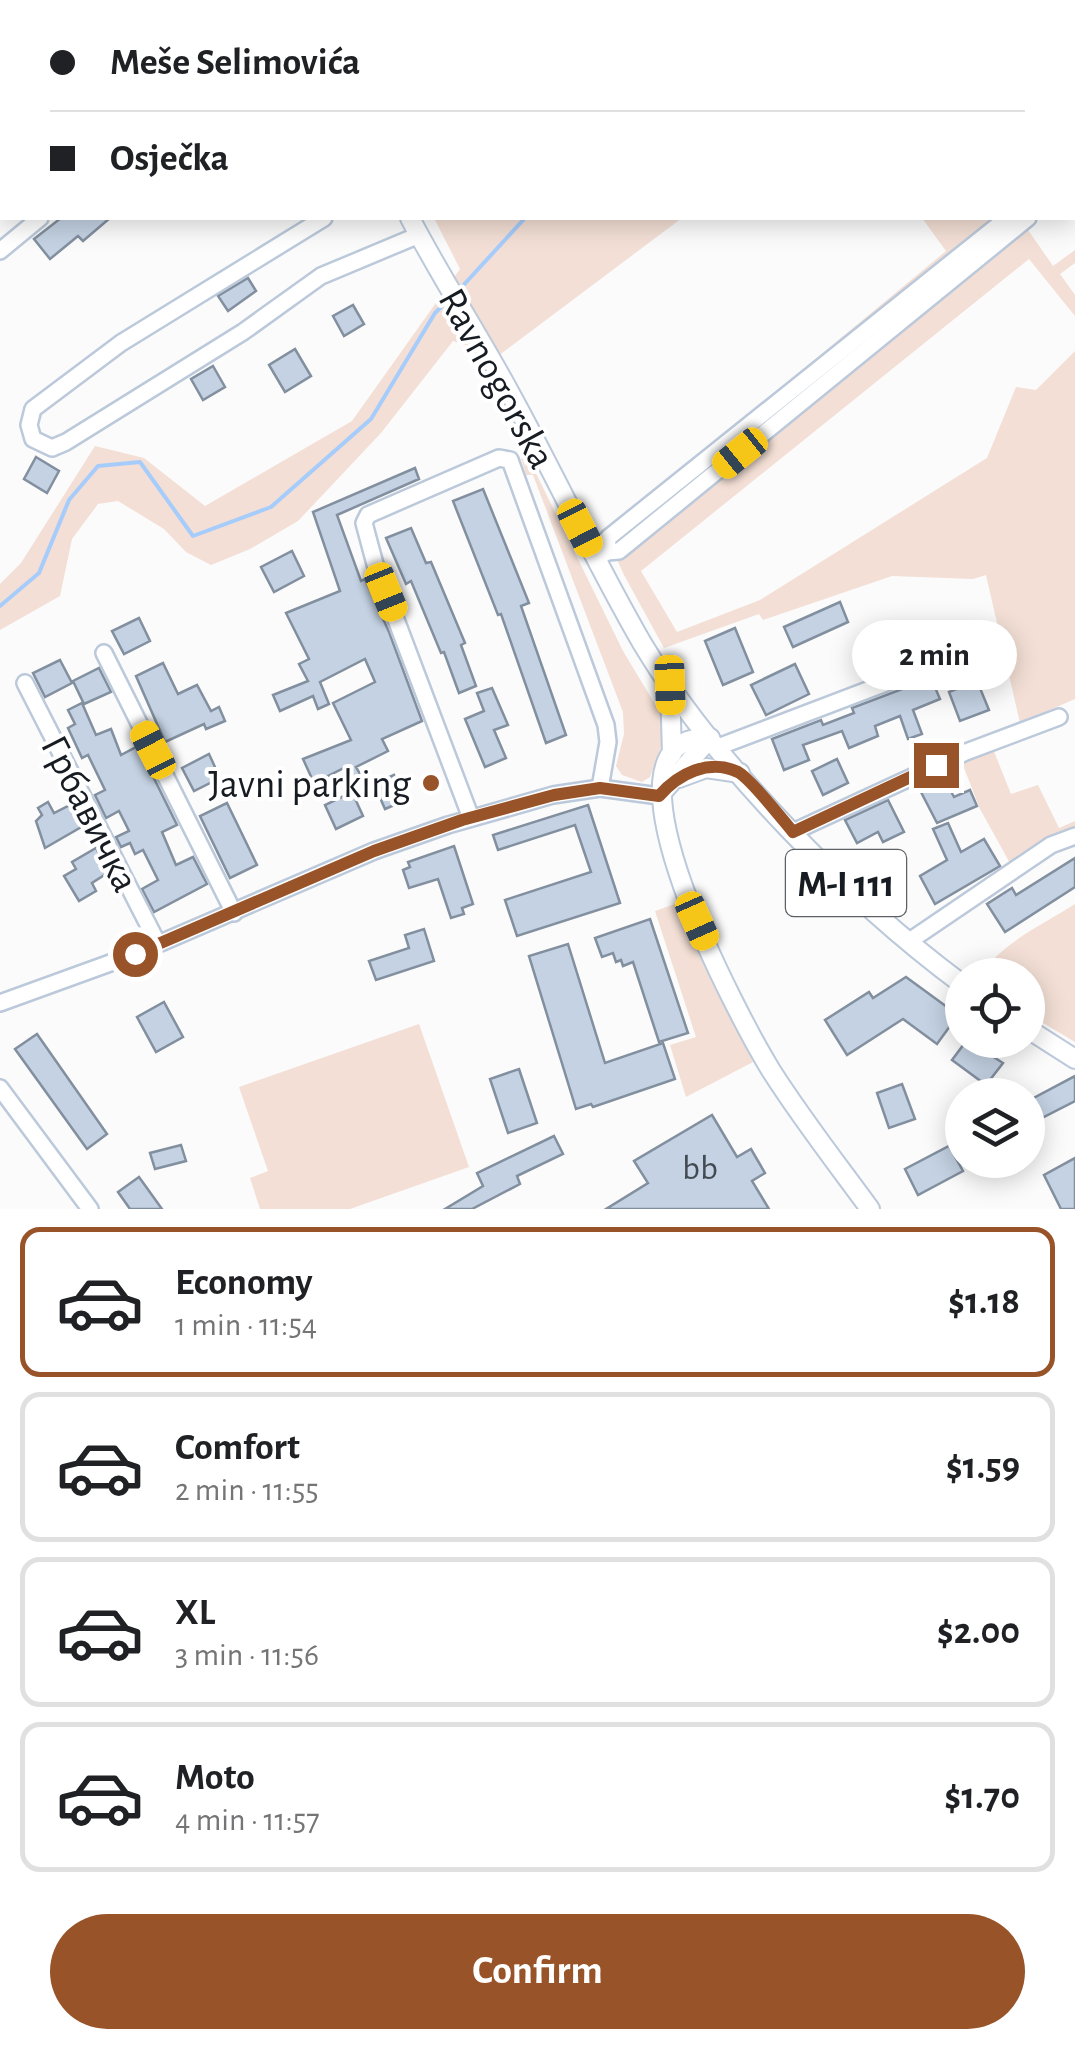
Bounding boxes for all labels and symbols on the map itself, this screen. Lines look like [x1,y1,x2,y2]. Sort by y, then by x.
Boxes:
street label: Ravnogorska [431,282,562,476]
car [707,422,773,484]
car [553,494,607,562]
car [361,559,411,625]
callout: 2 min [854,620,1018,690]
car [654,654,686,716]
car [126,716,180,784]
street label: Грбавичка [33,729,146,898]
route end [914,743,959,788]
place label: Javni parking [208,765,412,805]
marker: Javni parking [420,772,442,794]
road number: M-I 111 [786,850,906,916]
car [671,887,723,955]
route start [113,932,158,977]
house number: bb [682,1151,718,1186]

